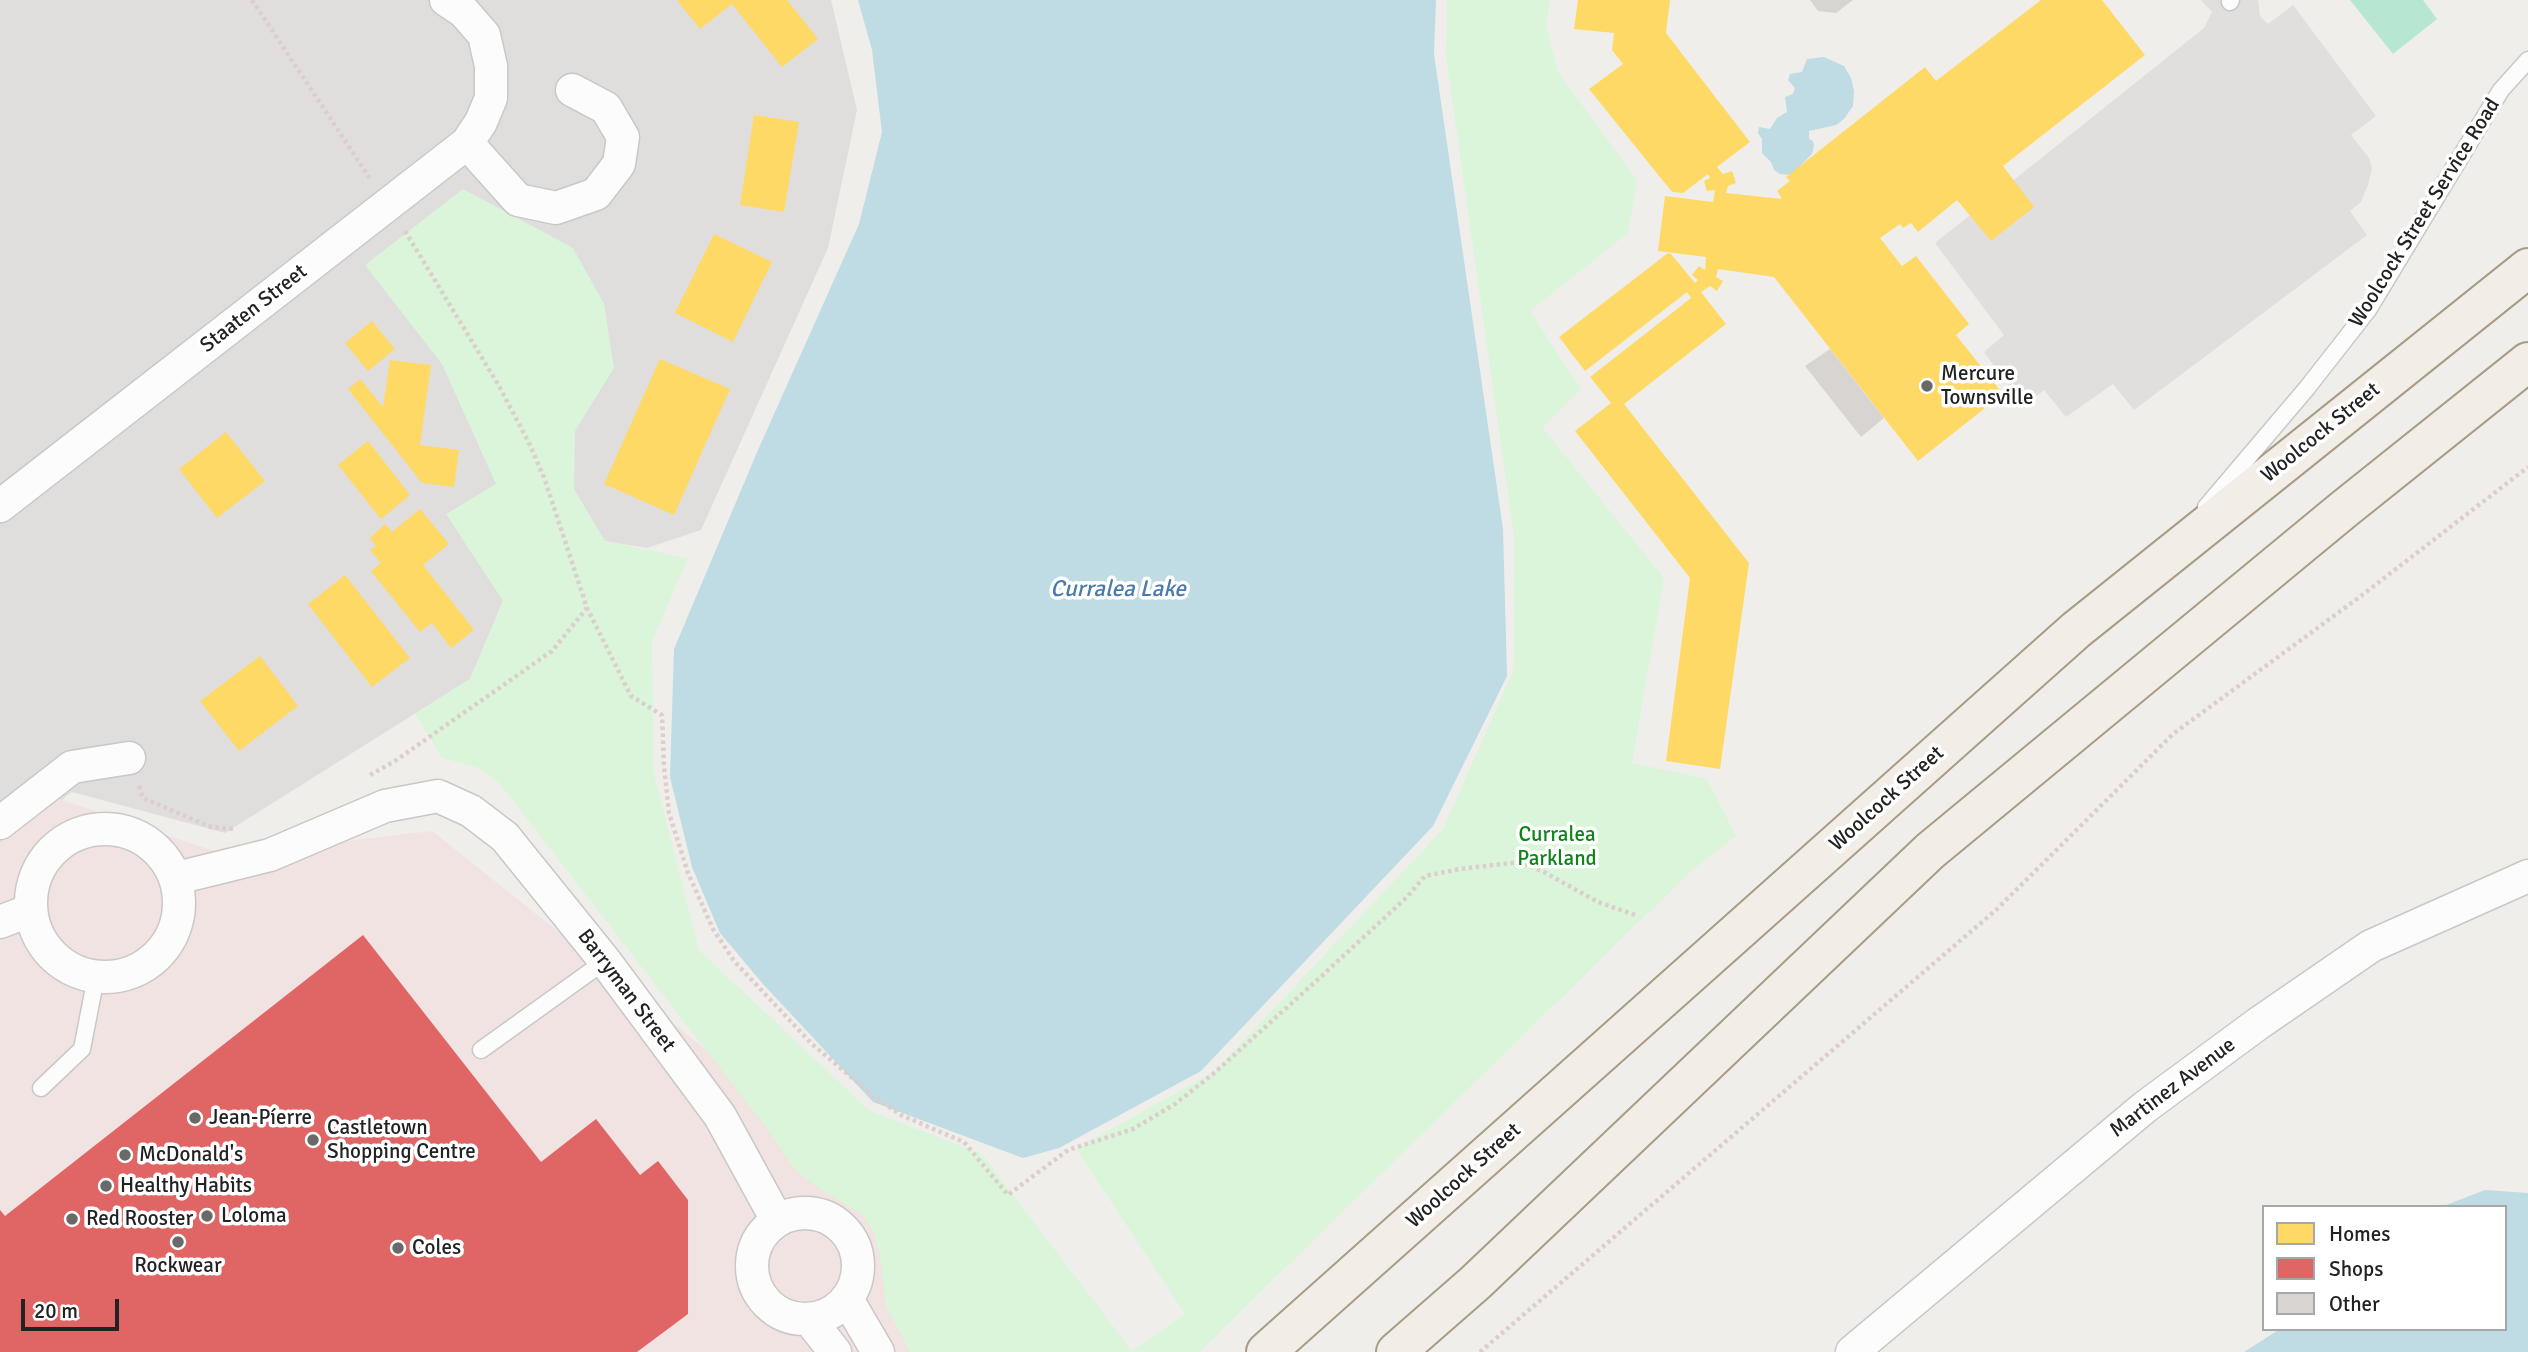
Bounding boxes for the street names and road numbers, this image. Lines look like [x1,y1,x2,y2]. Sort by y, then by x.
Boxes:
street label: Woolcock Street Service Road [2344,94,2506,332]
street label: Staaten Street [196,260,312,358]
street label: Woolcock Street [2257,377,2385,489]
street label: Woolcock Street [1825,741,1949,857]
street label: Barryman Street [572,925,680,1057]
street label: Martinez Avenue [2105,1033,2241,1143]
street label: Woolcock Street [1402,1118,1526,1234]

